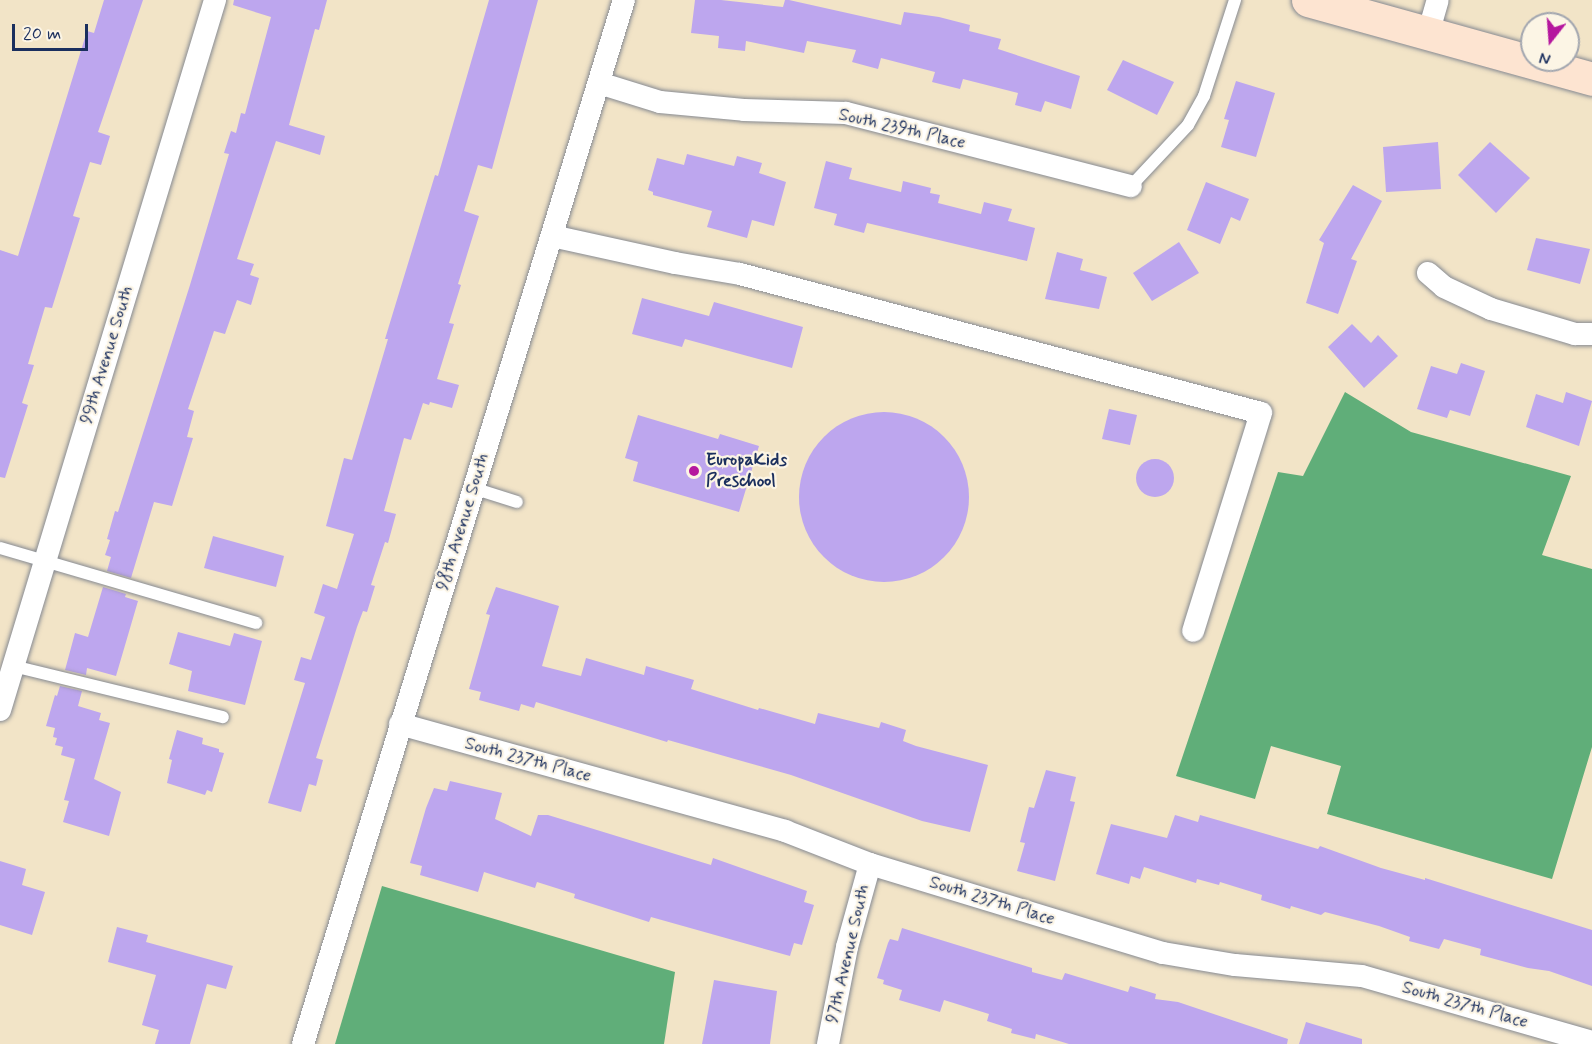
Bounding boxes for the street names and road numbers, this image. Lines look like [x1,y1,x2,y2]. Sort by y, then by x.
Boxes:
street label: South 239th Place [836,104,968,154]
street label: 99th Avenue South [76,285,138,425]
street label: 98th Avenue South [432,452,494,592]
street label: South 237th Place [462,733,594,787]
street label: South 237th Place [927,872,1057,930]
street label: 97th Avenue South [822,884,874,1024]
street label: South 237th Place [1399,977,1531,1033]

